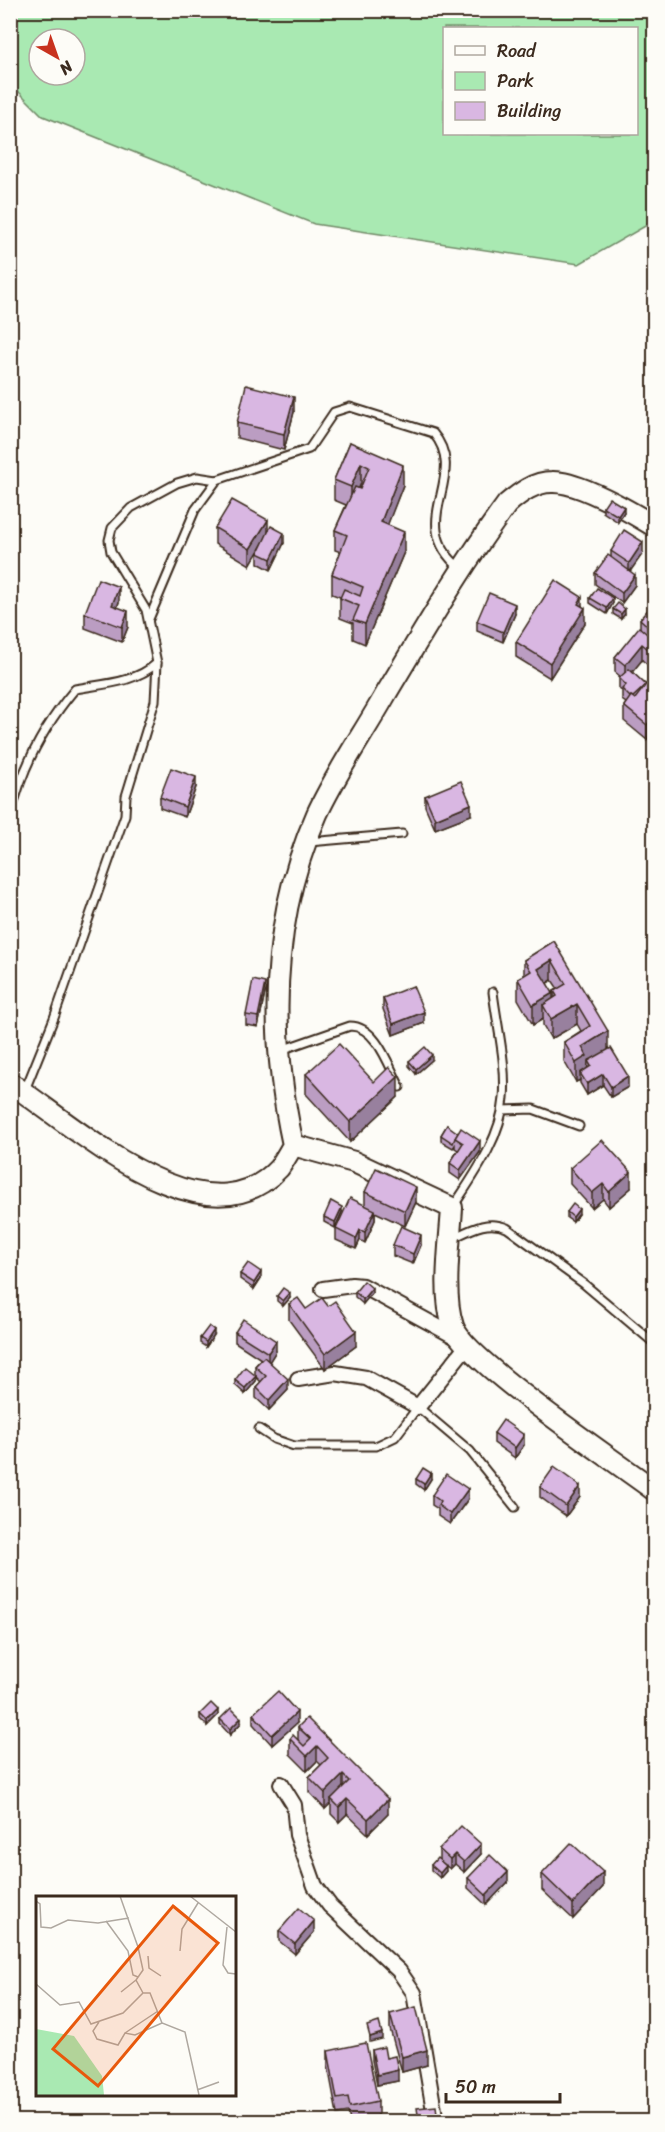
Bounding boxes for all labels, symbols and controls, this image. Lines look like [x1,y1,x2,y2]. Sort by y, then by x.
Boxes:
north arrow [27,27,87,87]
legend [443,27,638,135]
text: Road [497,35,537,67]
text: N [52,53,81,83]
text: Park [497,65,534,97]
text: Building [497,95,561,127]
inset map [36,1896,236,2096]
scale bar [446,2066,560,2104]
text: 50 m [455,2071,496,2103]

